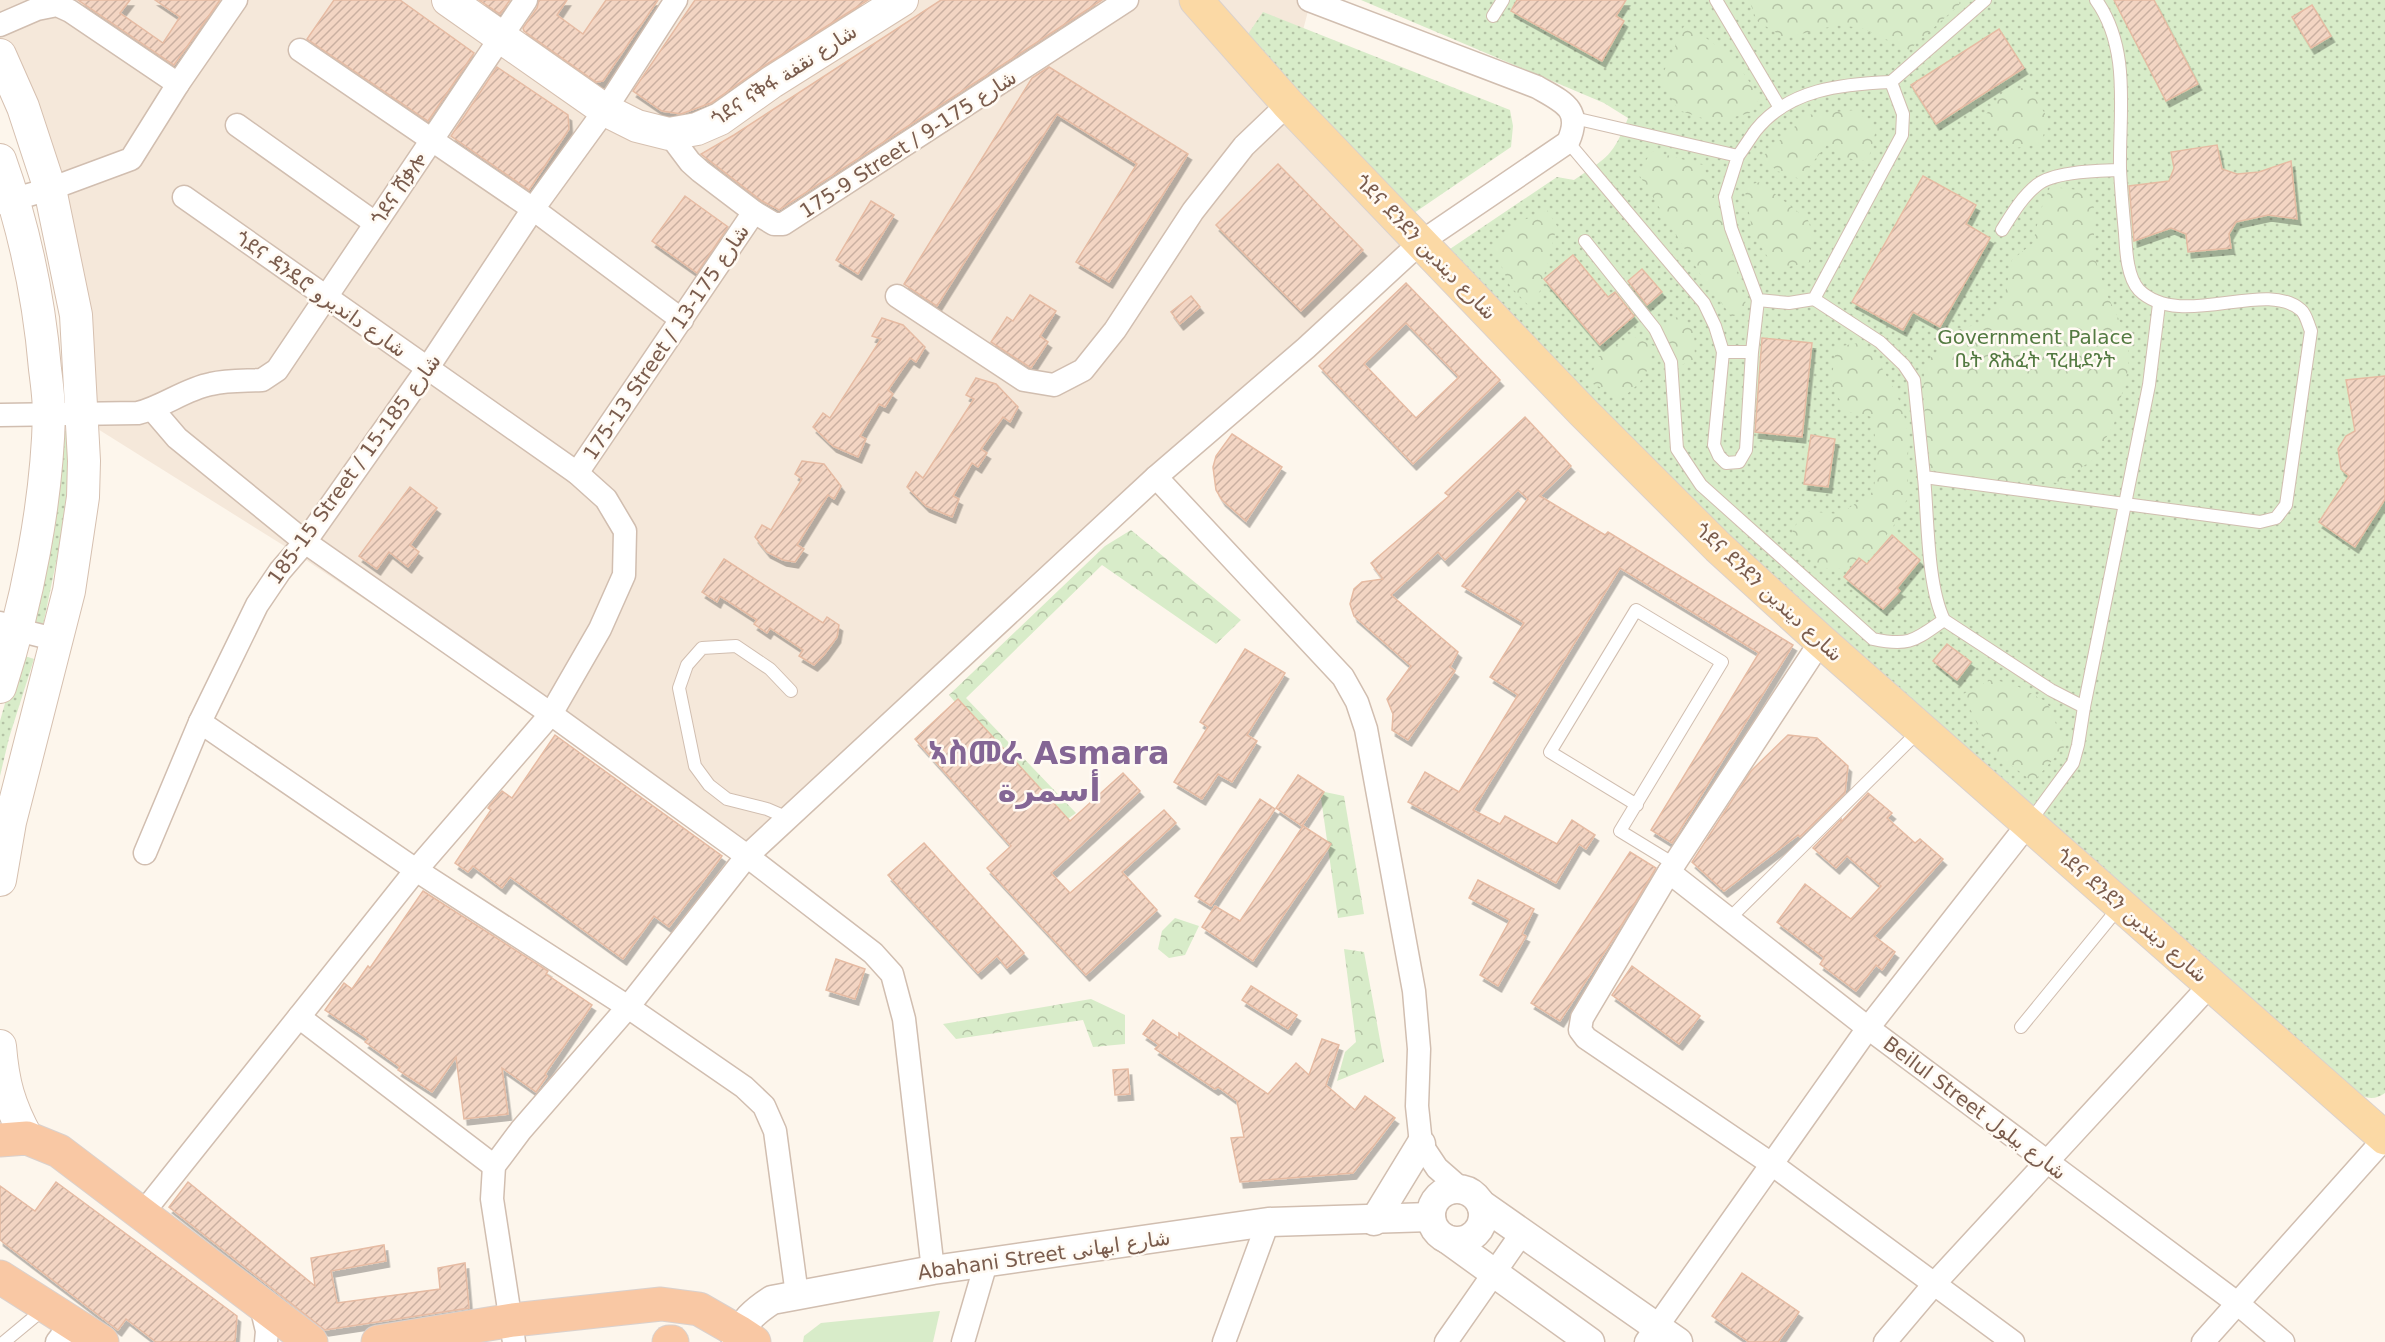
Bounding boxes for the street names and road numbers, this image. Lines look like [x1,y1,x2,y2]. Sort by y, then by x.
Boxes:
street label: ጎደና ናቅፋ شارع نقفة [707,19,861,131]
street label: 175-9 Street / شارع 175-9 [795,65,1021,223]
street label: ጎደና ሸቃሎ [366,148,432,230]
street label: ጎደና ደንደን شارع ديندين [1350,169,1502,325]
street label: 175-13 Street / شارع 175-13 [578,220,754,464]
street label: ጎደና ዳንዴሮ شارع دانديرو [231,226,411,362]
street label: 185-15 Street / شارع 185-15 [262,349,446,589]
street label: ጎደና ደንደን شارع ديندين [1690,518,1848,666]
street label: ጎደና ደንደን شارع ديندين [2051,843,2213,987]
street label: Beilul Street شارع بيلول [1879,1031,2071,1185]
street label: Abahani Street شارع ابهانى [916,1225,1172,1285]

